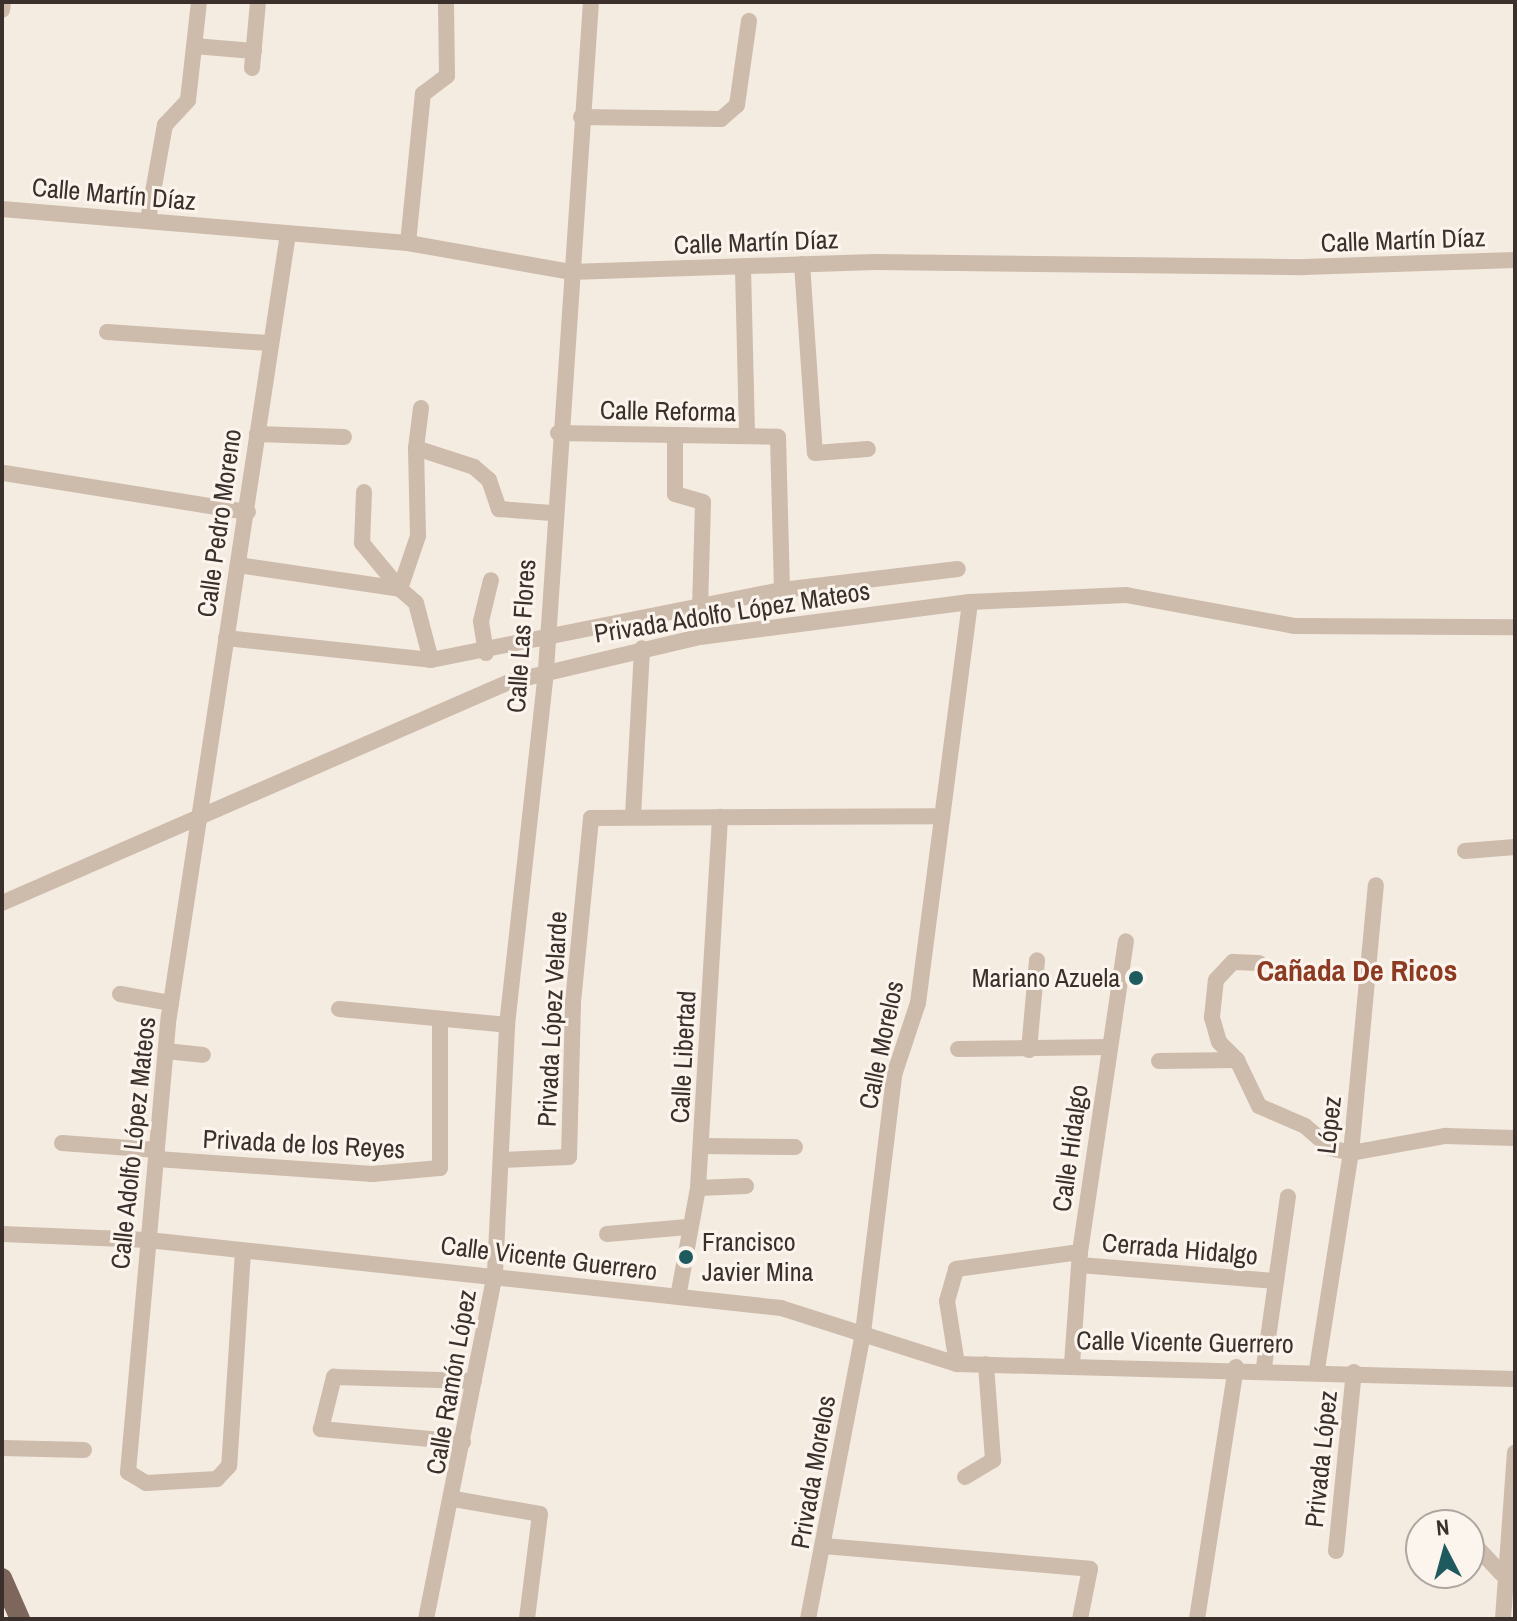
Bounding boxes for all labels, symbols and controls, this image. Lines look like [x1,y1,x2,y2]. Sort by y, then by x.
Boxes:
street label: Calle Martín Díaz [31,171,197,217]
street label: Calle Martín Díaz [1320,222,1486,258]
street label: Calle Martín Díaz [673,224,839,260]
street label: Calle Reforma [600,394,736,428]
street label: Calle Pedro Moreno [190,427,248,619]
street label: Calle Las Flores [500,558,542,714]
street label: Privada Adolfo López Mateos [591,575,873,649]
street label: Privada López Velarde [531,910,573,1128]
district label: Cañada De Ricos [1257,952,1457,988]
place label: Mariano Azuela [971,962,1120,994]
marker: Mariano Azuela [1127,969,1145,987]
street label: Calle Morelos [852,978,910,1112]
street label: Calle Libertad [664,990,702,1124]
street label: Calle Adolfo López Mateos [104,1015,162,1271]
street label: Calle Hidalgo [1046,1082,1094,1214]
street label: López [1310,1094,1348,1156]
street label: Privada de los Reyes [202,1123,406,1165]
place label: Francisco Javier Mina [702,1226,813,1288]
street label: Cerrada Hidalgo [1101,1227,1259,1271]
street label: Calle Vicente Guerrero [439,1229,659,1287]
marker: Francisco Javier Mina [677,1248,695,1266]
street label: Calle Ramón López [419,1287,483,1477]
street label: Calle Vicente Guerrero [1076,1325,1294,1359]
street label: Privada López [1298,1389,1344,1529]
street label: Privada Morelos [784,1393,842,1551]
north arrow [1405,1509,1485,1589]
text: N [1435,1512,1451,1543]

